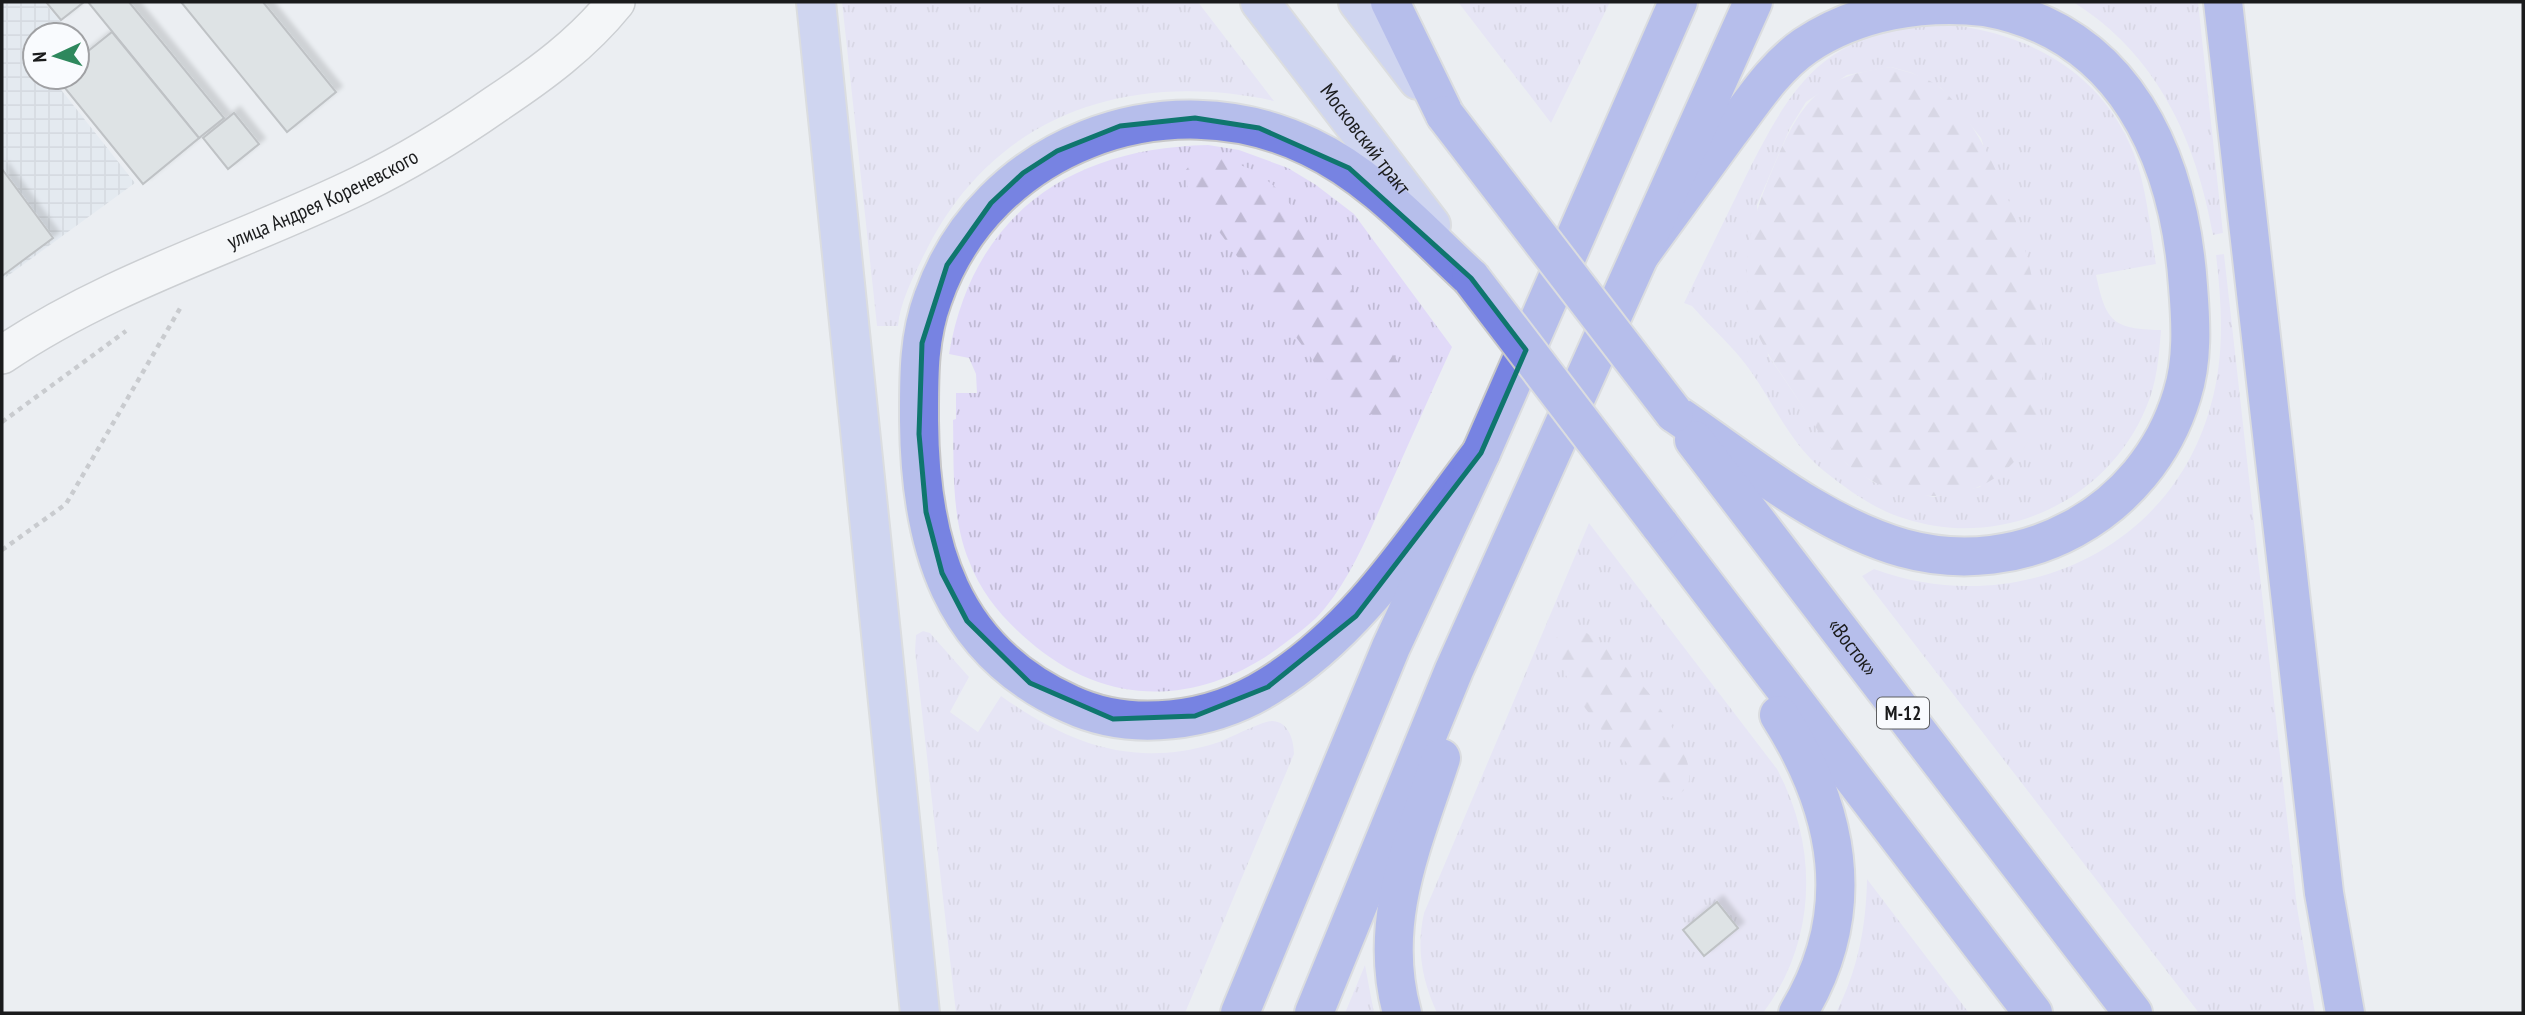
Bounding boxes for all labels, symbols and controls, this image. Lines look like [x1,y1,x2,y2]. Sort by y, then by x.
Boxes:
north arrow [21,21,91,91]
text: N [27,51,51,63]
street label: Московский тракт [1314,78,1417,200]
street label: улица Андрея Кореневского [223,143,423,255]
street label: «Восток» [1822,612,1884,681]
road number: М-12 [1877,698,1929,728]

